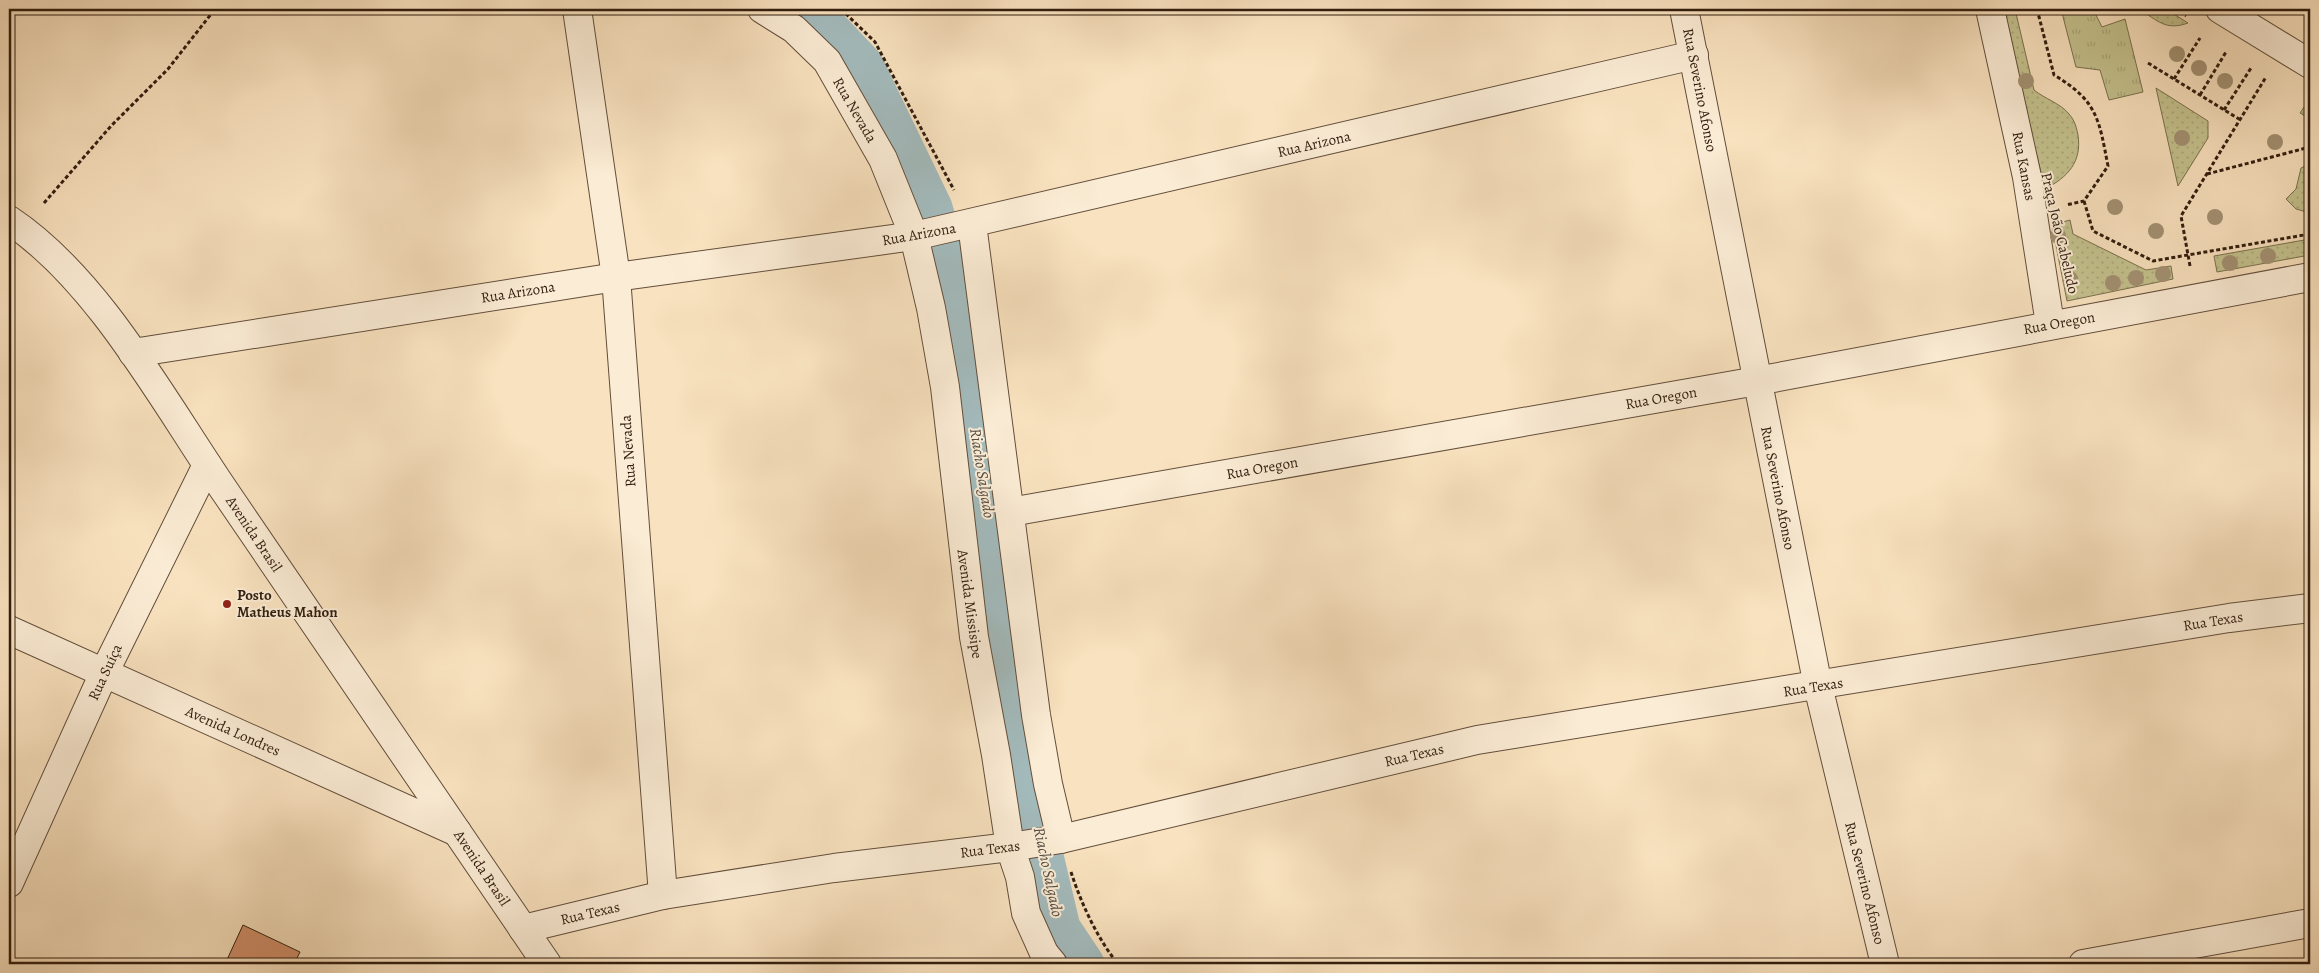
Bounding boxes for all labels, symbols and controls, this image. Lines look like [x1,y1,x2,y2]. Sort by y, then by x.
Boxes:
street label: Rua Severino Afonso [1678,26,1722,154]
street label: Rua Nevada [828,74,882,146]
street label: Rua Arizona [1275,126,1353,162]
street label: Rua Kansas [2007,130,2041,202]
street label: Praça João Cabeludo [2036,170,2084,296]
street label: Rua Arizona [880,218,958,250]
street label: Rua Arizona [479,276,557,308]
street label: Rua Oregon [2022,307,2096,339]
street label: Rua Oregon [1624,382,1698,414]
street label: Rua Nevada [615,414,641,488]
street label: Rua Severino Afonso [1756,424,1800,552]
water label: Riacho Salgado [964,426,1000,520]
street label: Rua Oregon [1225,452,1299,484]
street label: Avenida Brasil [221,491,287,576]
street label: Avenida Missisipe [952,547,988,660]
place label: Posto Matheus Mahon [237,585,338,622]
marker: Posto Matheus Mahon [221,598,233,610]
street label: Rua Texas [2182,606,2244,636]
street label: Rua Suíça [83,640,127,704]
street label: Rua Texas [1782,672,1844,702]
street label: Avenida Londres [182,701,284,761]
street label: Rua Texas [1382,738,1446,772]
street label: Rua Severino Afonso [1840,820,1890,946]
street label: Avenida Brasil [449,825,515,910]
water label: Riacho Salgado [1028,825,1068,919]
street label: Rua Texas [959,835,1021,863]
street label: Rua Texas [558,896,622,930]

